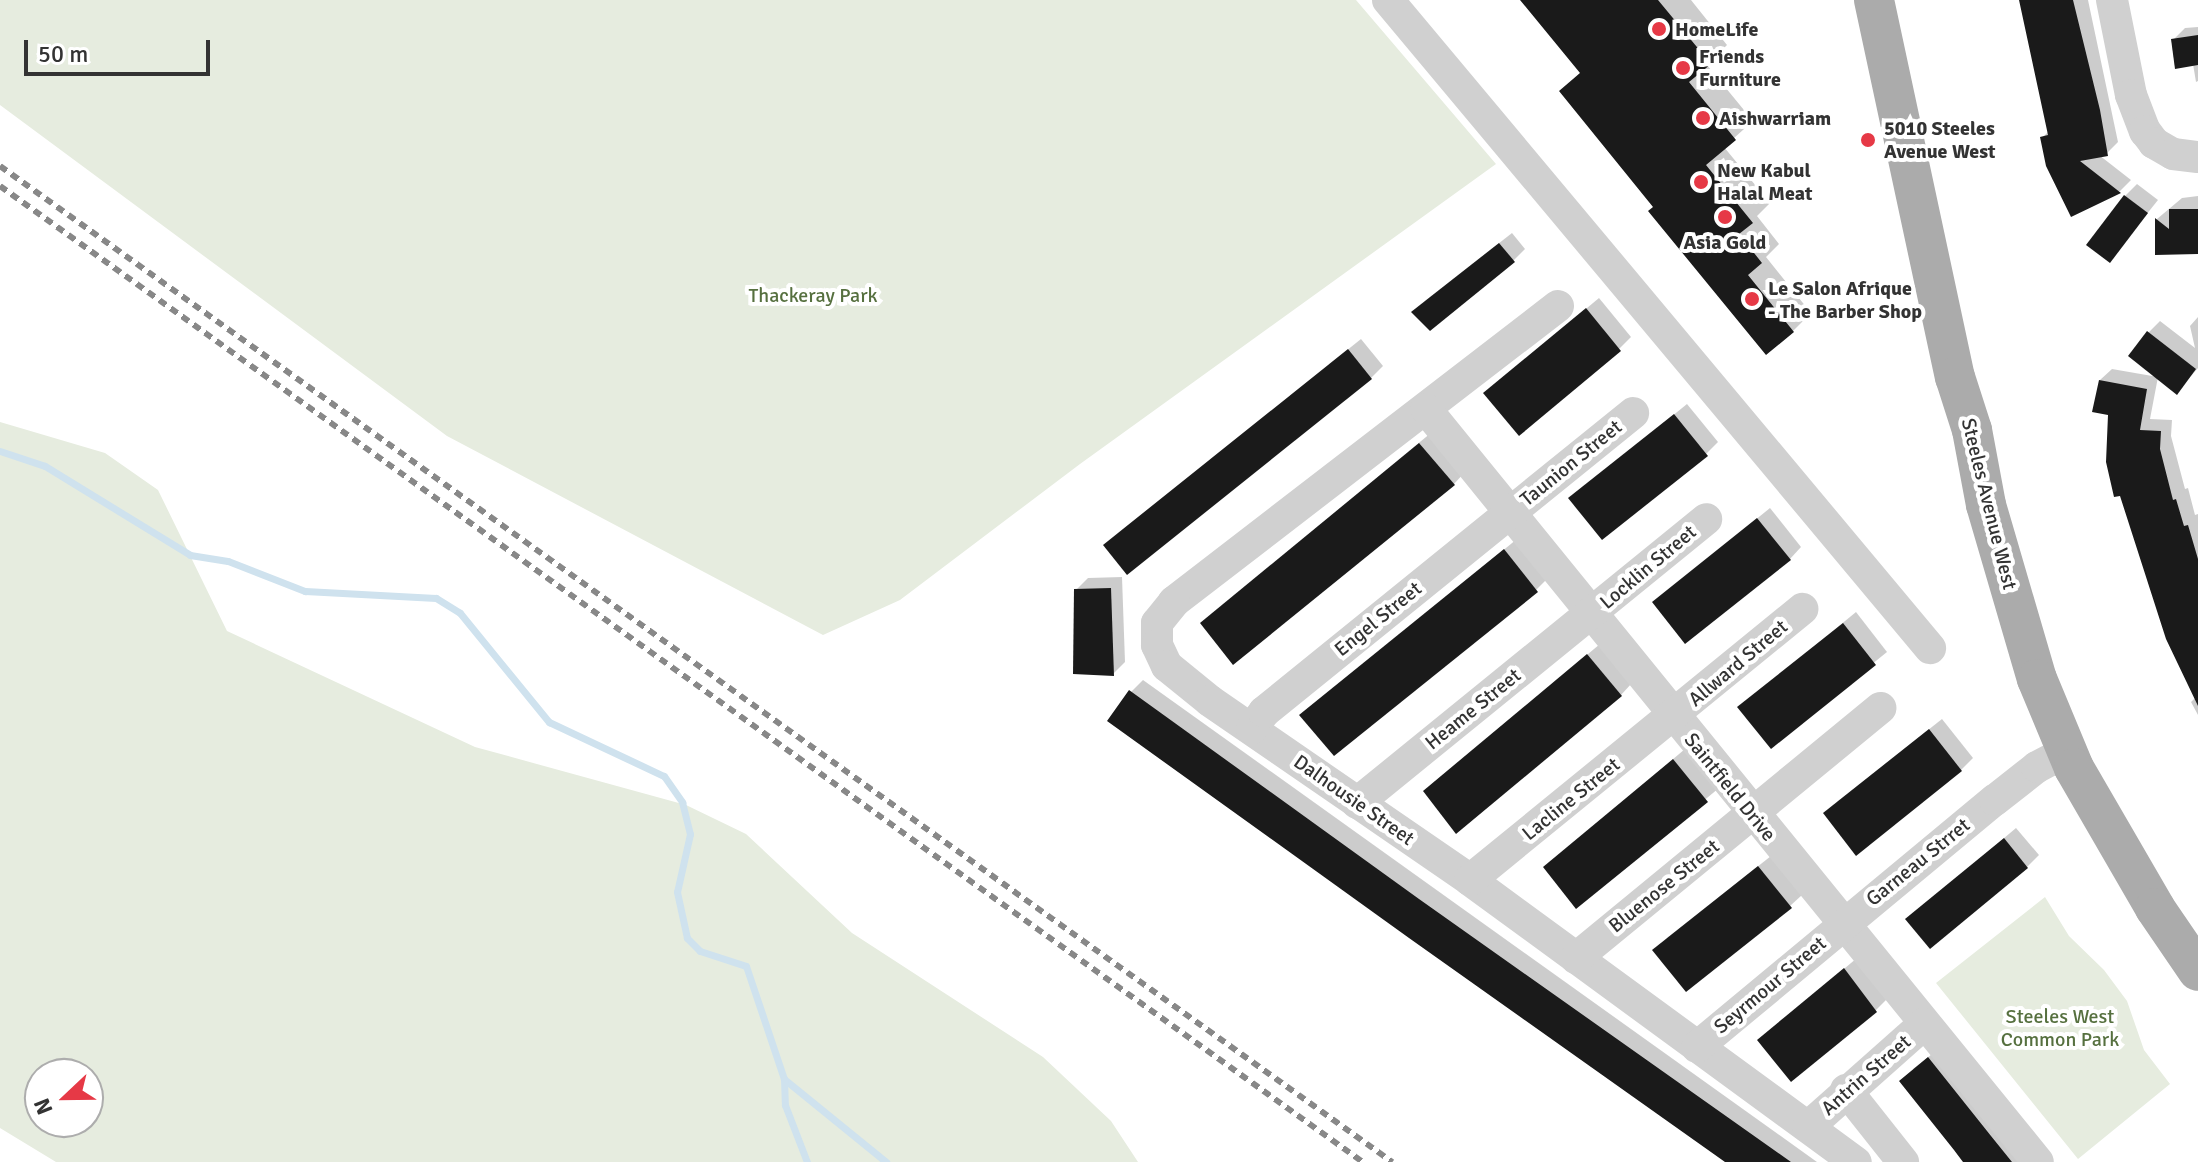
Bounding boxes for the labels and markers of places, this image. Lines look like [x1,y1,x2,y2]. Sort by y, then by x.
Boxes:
place label: HomeLife [1675,17,1758,41]
marker: HomeLife [1650,20,1668,38]
place label: Friends Furniture [1699,44,1781,91]
marker: Friends Furniture [1674,59,1692,77]
place label: Aishwarriam [1719,106,1831,130]
marker: Aishwarriam [1694,109,1712,127]
place label: 5010 Steeles Avenue West [1884,116,1996,163]
marker: 5010 Steeles Avenue West [1859,131,1877,149]
place label: New Kabul Halal Meat [1717,158,1812,205]
marker: New Kabul Halal Meat [1692,173,1710,191]
marker: Asia Gold [1716,208,1734,226]
place label: Asia Gold [1684,230,1766,254]
place label: Le Salon Afrique - The Barber Shop [1768,276,1922,323]
marker: Le Salon Afrique - The Barber Shop [1743,290,1761,308]

